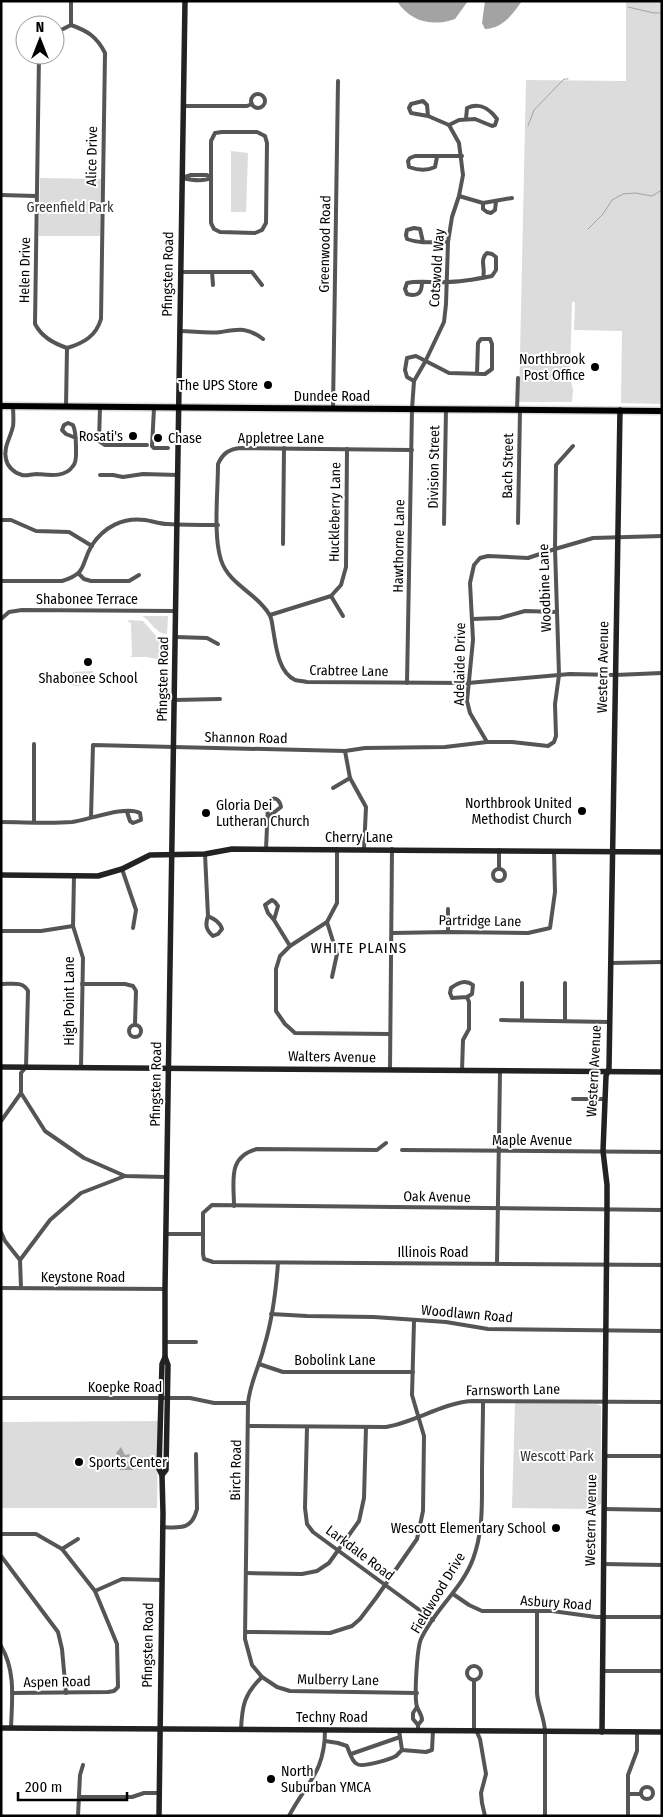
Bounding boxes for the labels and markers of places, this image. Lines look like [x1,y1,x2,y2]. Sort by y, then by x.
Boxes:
place label: Northbrook Post Office [519,351,585,384]
marker: Northbrook Post Office [589,361,601,373]
place label: The UPS Store [178,377,258,394]
marker: The UPS Store [262,379,274,391]
place label: Rosati's [79,428,123,445]
marker: Rosati's [127,430,139,442]
place label: Chase [168,430,202,447]
marker: Chase [152,432,164,444]
marker: Shabonee School [82,656,94,668]
place label: Shabonee School [38,670,138,687]
place label: Northbrook United Methodist Church [465,795,572,828]
place label: Gloria Dei Lutheran Church [216,797,310,830]
marker: Northbrook United Methodist Church [576,805,588,817]
marker: Gloria Dei Lutheran Church [200,807,212,819]
place label: Sports Center [89,1454,167,1471]
marker: Sports Center [73,1456,85,1468]
place label: Wescott Elementary School [391,1520,546,1537]
marker: Wescott Elementary School [550,1522,562,1534]
place label: North Suburban YMCA [281,1763,371,1796]
marker: North Suburban YMCA [265,1773,277,1785]

